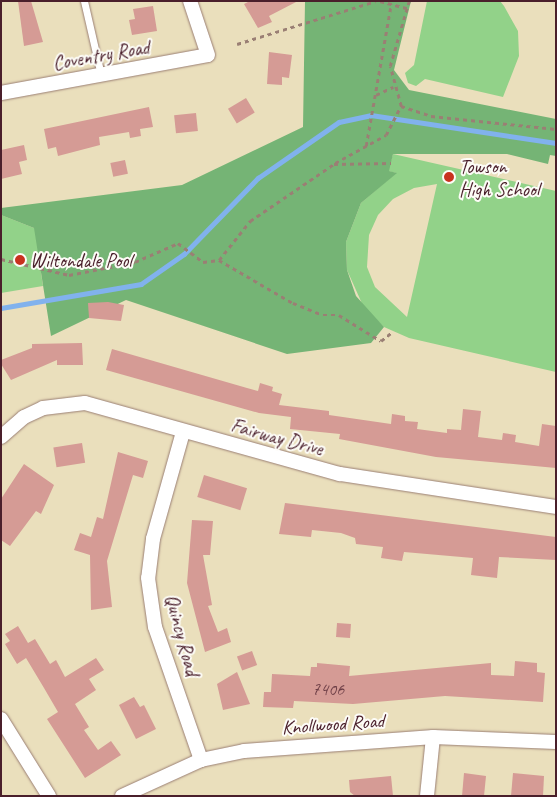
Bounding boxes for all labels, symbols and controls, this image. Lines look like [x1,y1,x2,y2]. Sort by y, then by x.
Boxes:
street label: Coventry Road [51,35,151,75]
place label: Towson High School [459,154,538,201]
marker: Towson High School [443,171,455,183]
place label: Wiltondale Pool [30,248,132,272]
marker: Wiltondale Pool [14,254,26,266]
street label: Fairway Drive [228,413,326,461]
street label: Quincy Road [160,592,204,678]
house number: 7406 [312,678,344,700]
street label: Knollwood Road [281,708,385,740]

